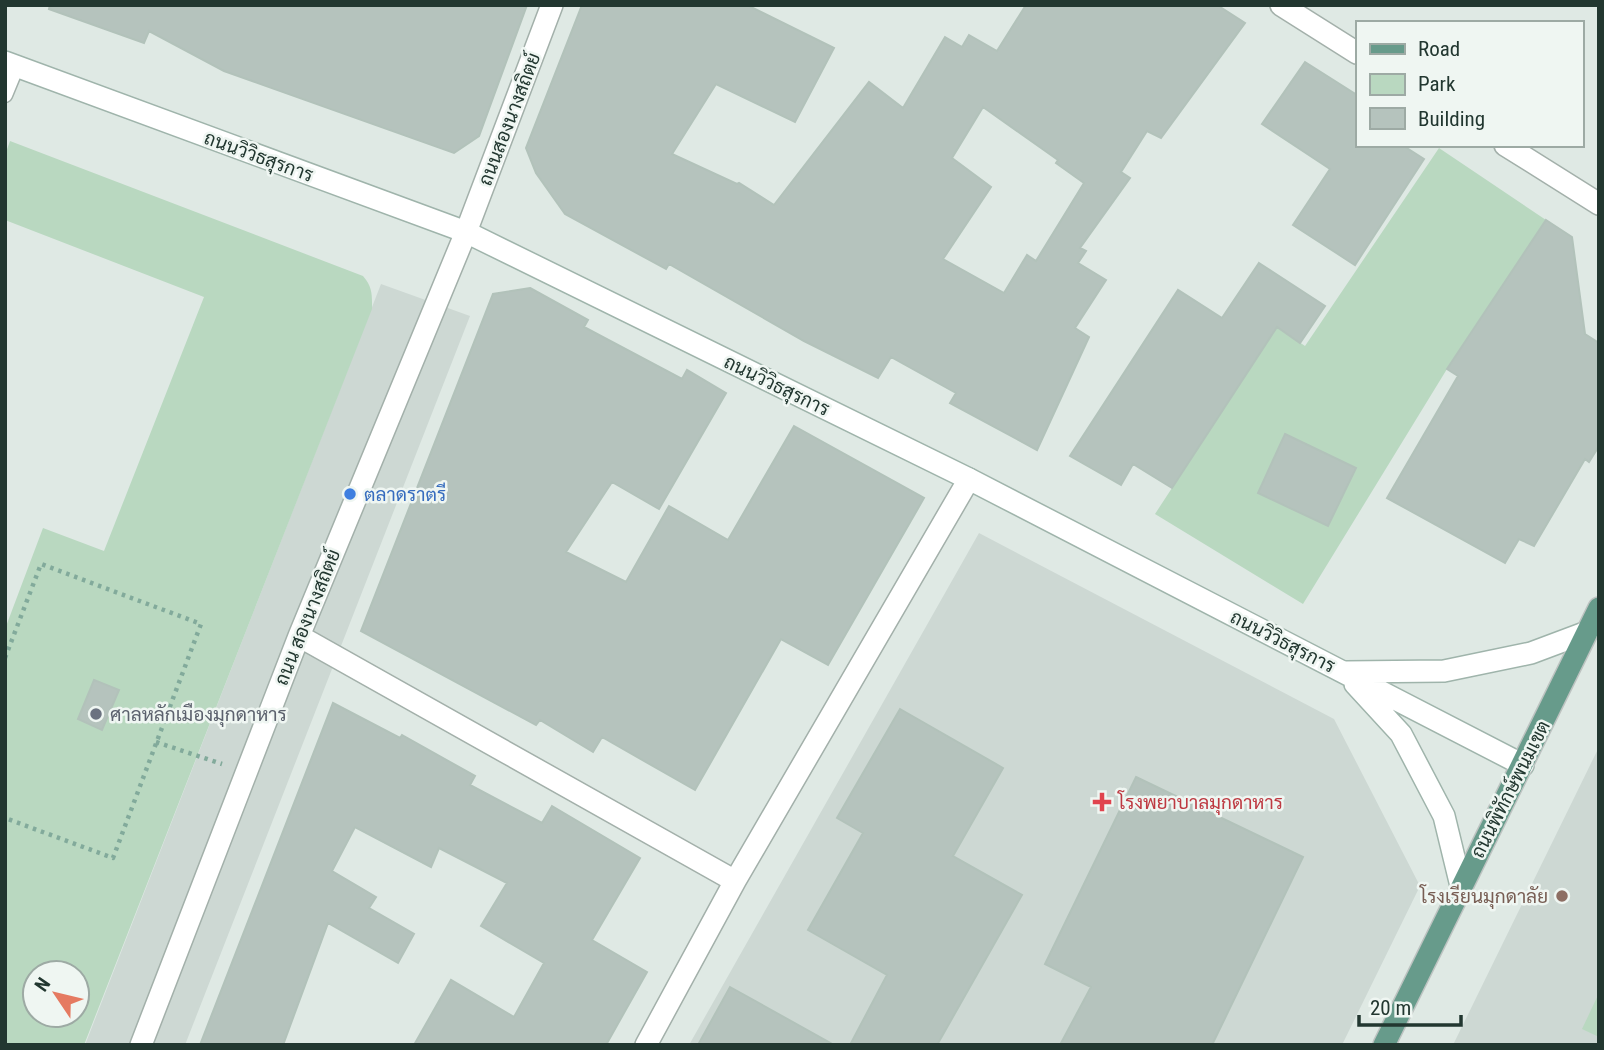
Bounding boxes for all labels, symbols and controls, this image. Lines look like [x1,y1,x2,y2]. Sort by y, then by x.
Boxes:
legend [1356,21,1583,147]
text: Road [1418,37,1460,61]
street label: ถนนสองนางสถิตย์ [473,49,545,189]
text: Park [1418,72,1456,96]
text: Building [1418,107,1485,131]
street label: ถนนวิวิธสุรการ [201,126,317,188]
street label: ถนนวิวิธสุรการ [720,350,833,422]
place label: ตลาดราตรี [364,482,446,506]
marker: ตลาดราตรี [342,486,358,502]
street label: ถนน สองนางสถิตย์ [269,545,345,689]
street label: ถนนวิวิธสุรการ [1226,605,1339,679]
place label: ศาลหลักเมืองมุกดาหาร [110,703,287,727]
marker: ศาลหลักเมืองมุกดาหาร [88,706,104,722]
street label: ถนนพิทักษ์พนมเขต [1465,716,1555,862]
place label: โรงพยาบาลมุกดาหาร [1117,790,1283,815]
marker: โรงพยาบาลมุกดาหาร [1092,792,1112,812]
place label: โรงเรียนมุกดาลัย [1419,884,1548,909]
marker: โรงเรียนมุกดาลัย [1554,888,1570,904]
north arrow [21,959,91,1029]
text: N [30,973,55,996]
scale bar [1359,984,1460,1028]
text: 20 m [1370,996,1411,1020]

